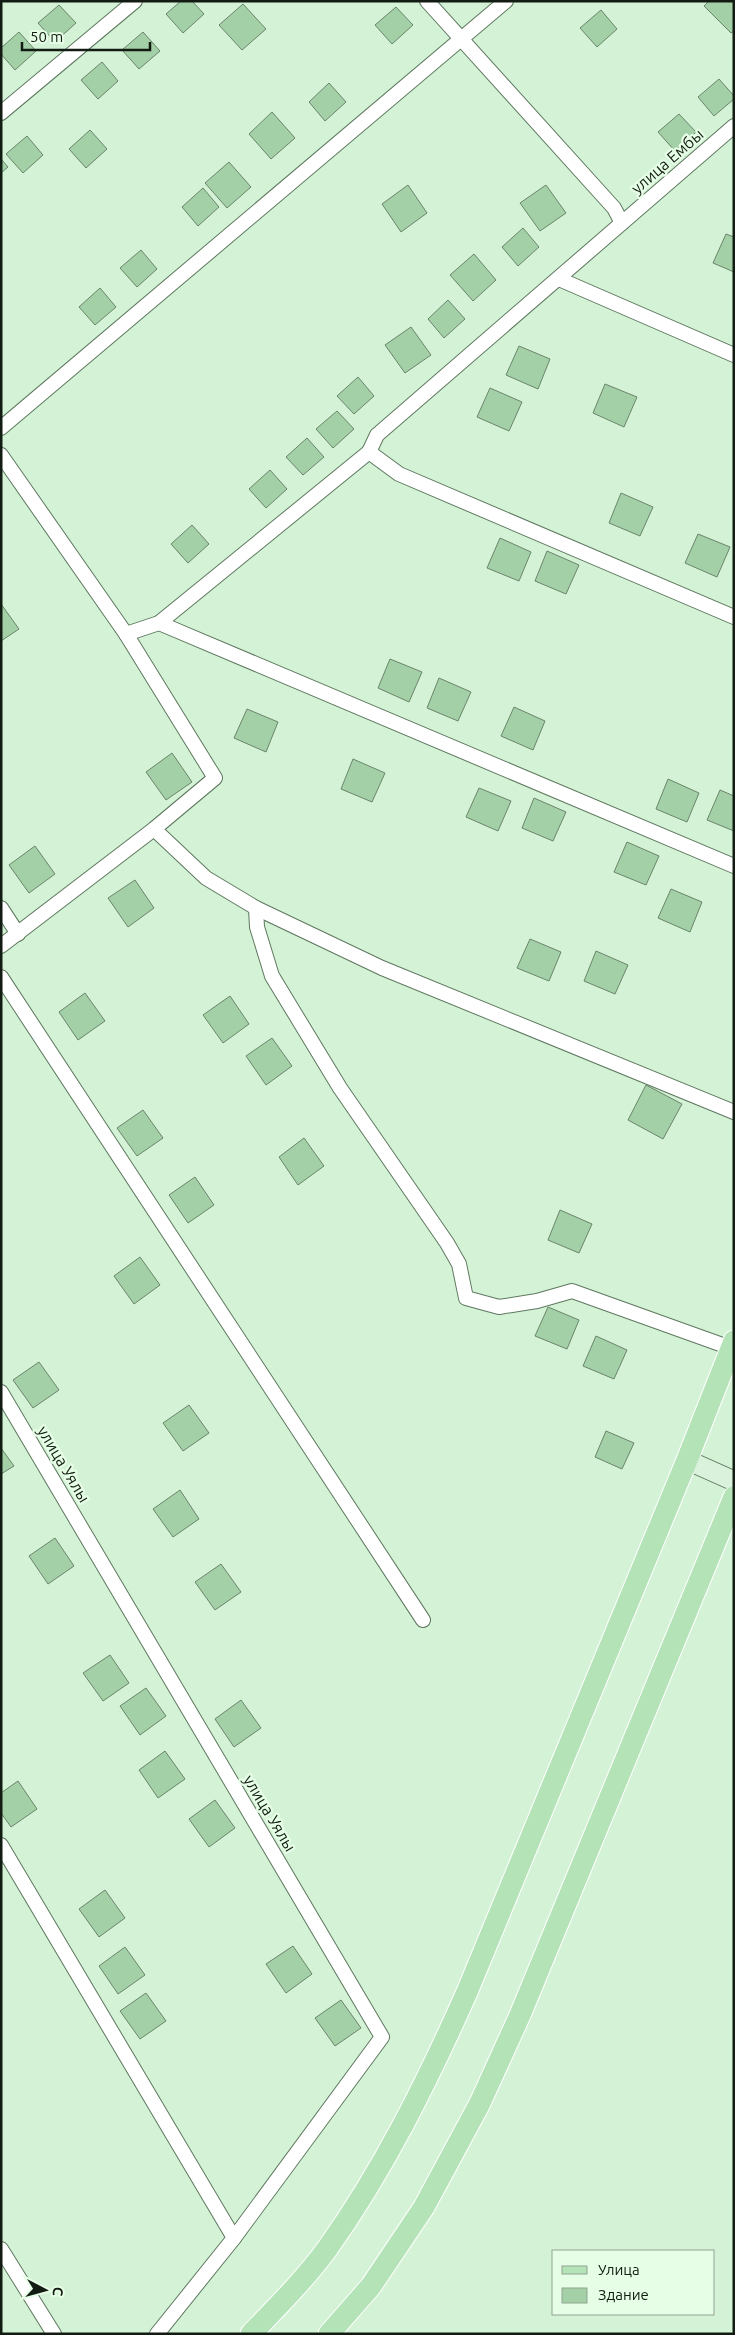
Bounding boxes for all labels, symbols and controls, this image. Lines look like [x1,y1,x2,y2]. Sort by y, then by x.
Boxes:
scale bar [22,20,150,52]
text: 50 m [30,28,63,45]
street label: улица Ембы [627,125,707,197]
street label: улица Уялы [34,1422,94,1506]
street label: улица Уялы [240,1771,300,1855]
legend [552,2250,715,2315]
text: Улица [598,2261,640,2278]
north arrow [20,2265,70,2315]
text: С [49,2286,66,2297]
text: Здание [598,2286,649,2303]

